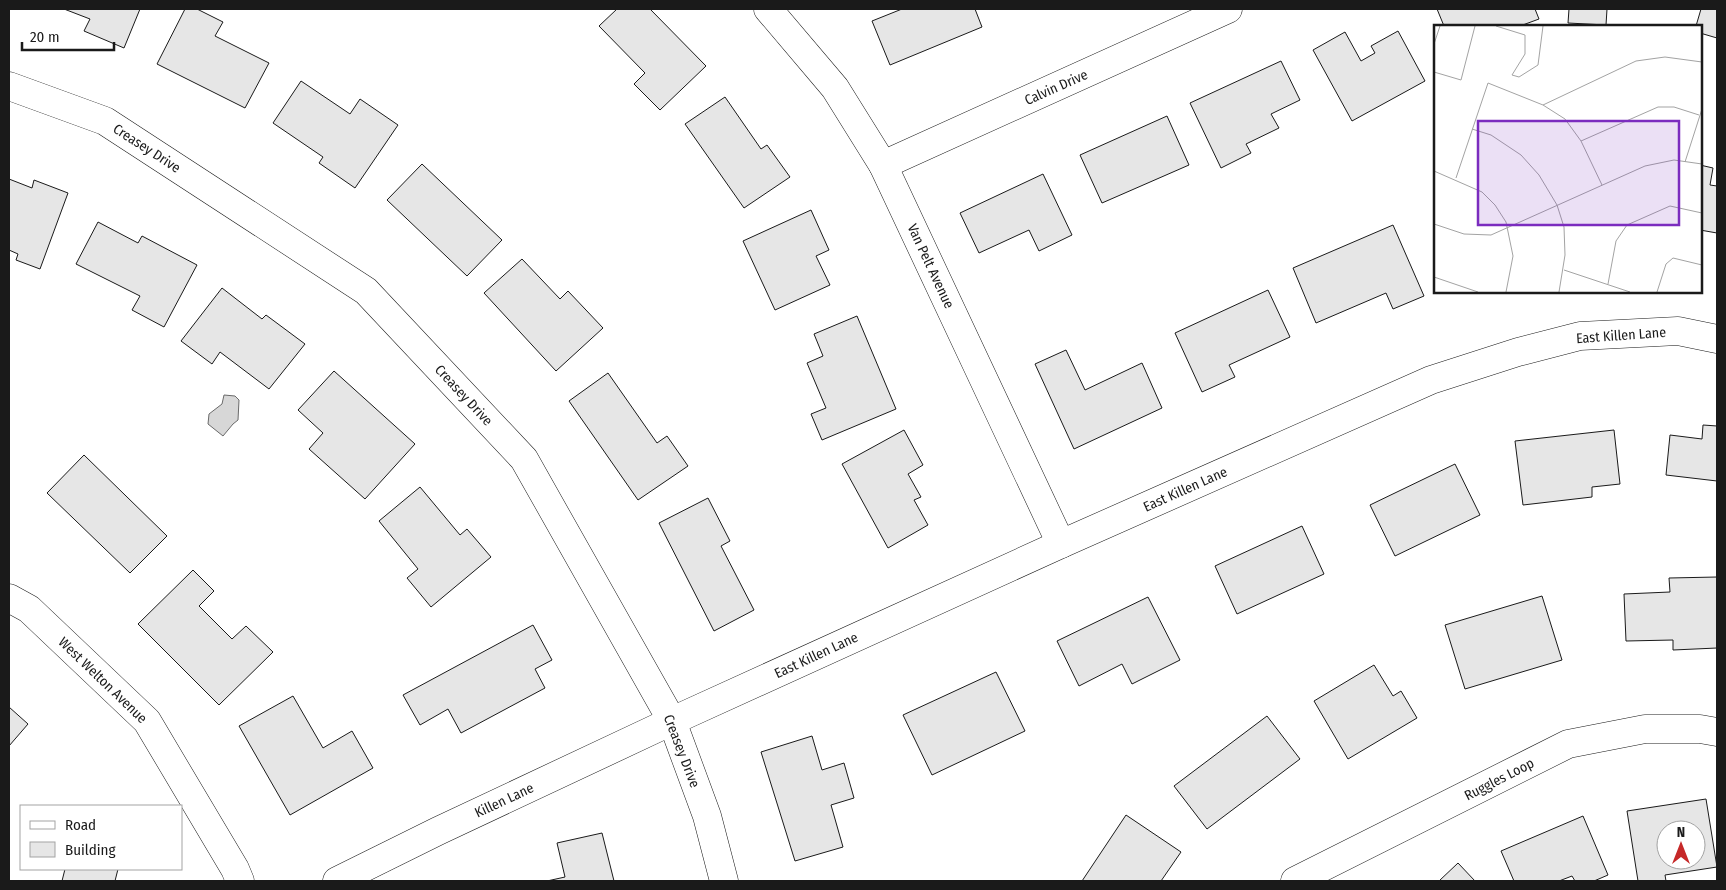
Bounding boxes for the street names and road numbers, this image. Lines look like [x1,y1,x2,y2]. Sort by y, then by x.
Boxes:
street label: Calvin Drive [1022,66,1090,109]
street label: Creasey Drive [110,120,184,177]
street label: Van Pelt Avenue [903,221,958,311]
street label: East Killen Lane [1575,324,1667,347]
street label: Creasey Drive [431,361,496,429]
street label: East Killen Lane [1141,463,1230,516]
street label: East Killen Lane [772,629,861,682]
street label: West Welton Avenue [55,634,151,727]
street label: Creasey Drive [660,712,703,790]
street label: Ruggles Loop [1462,755,1537,804]
street label: Killen Lane [472,779,536,821]

